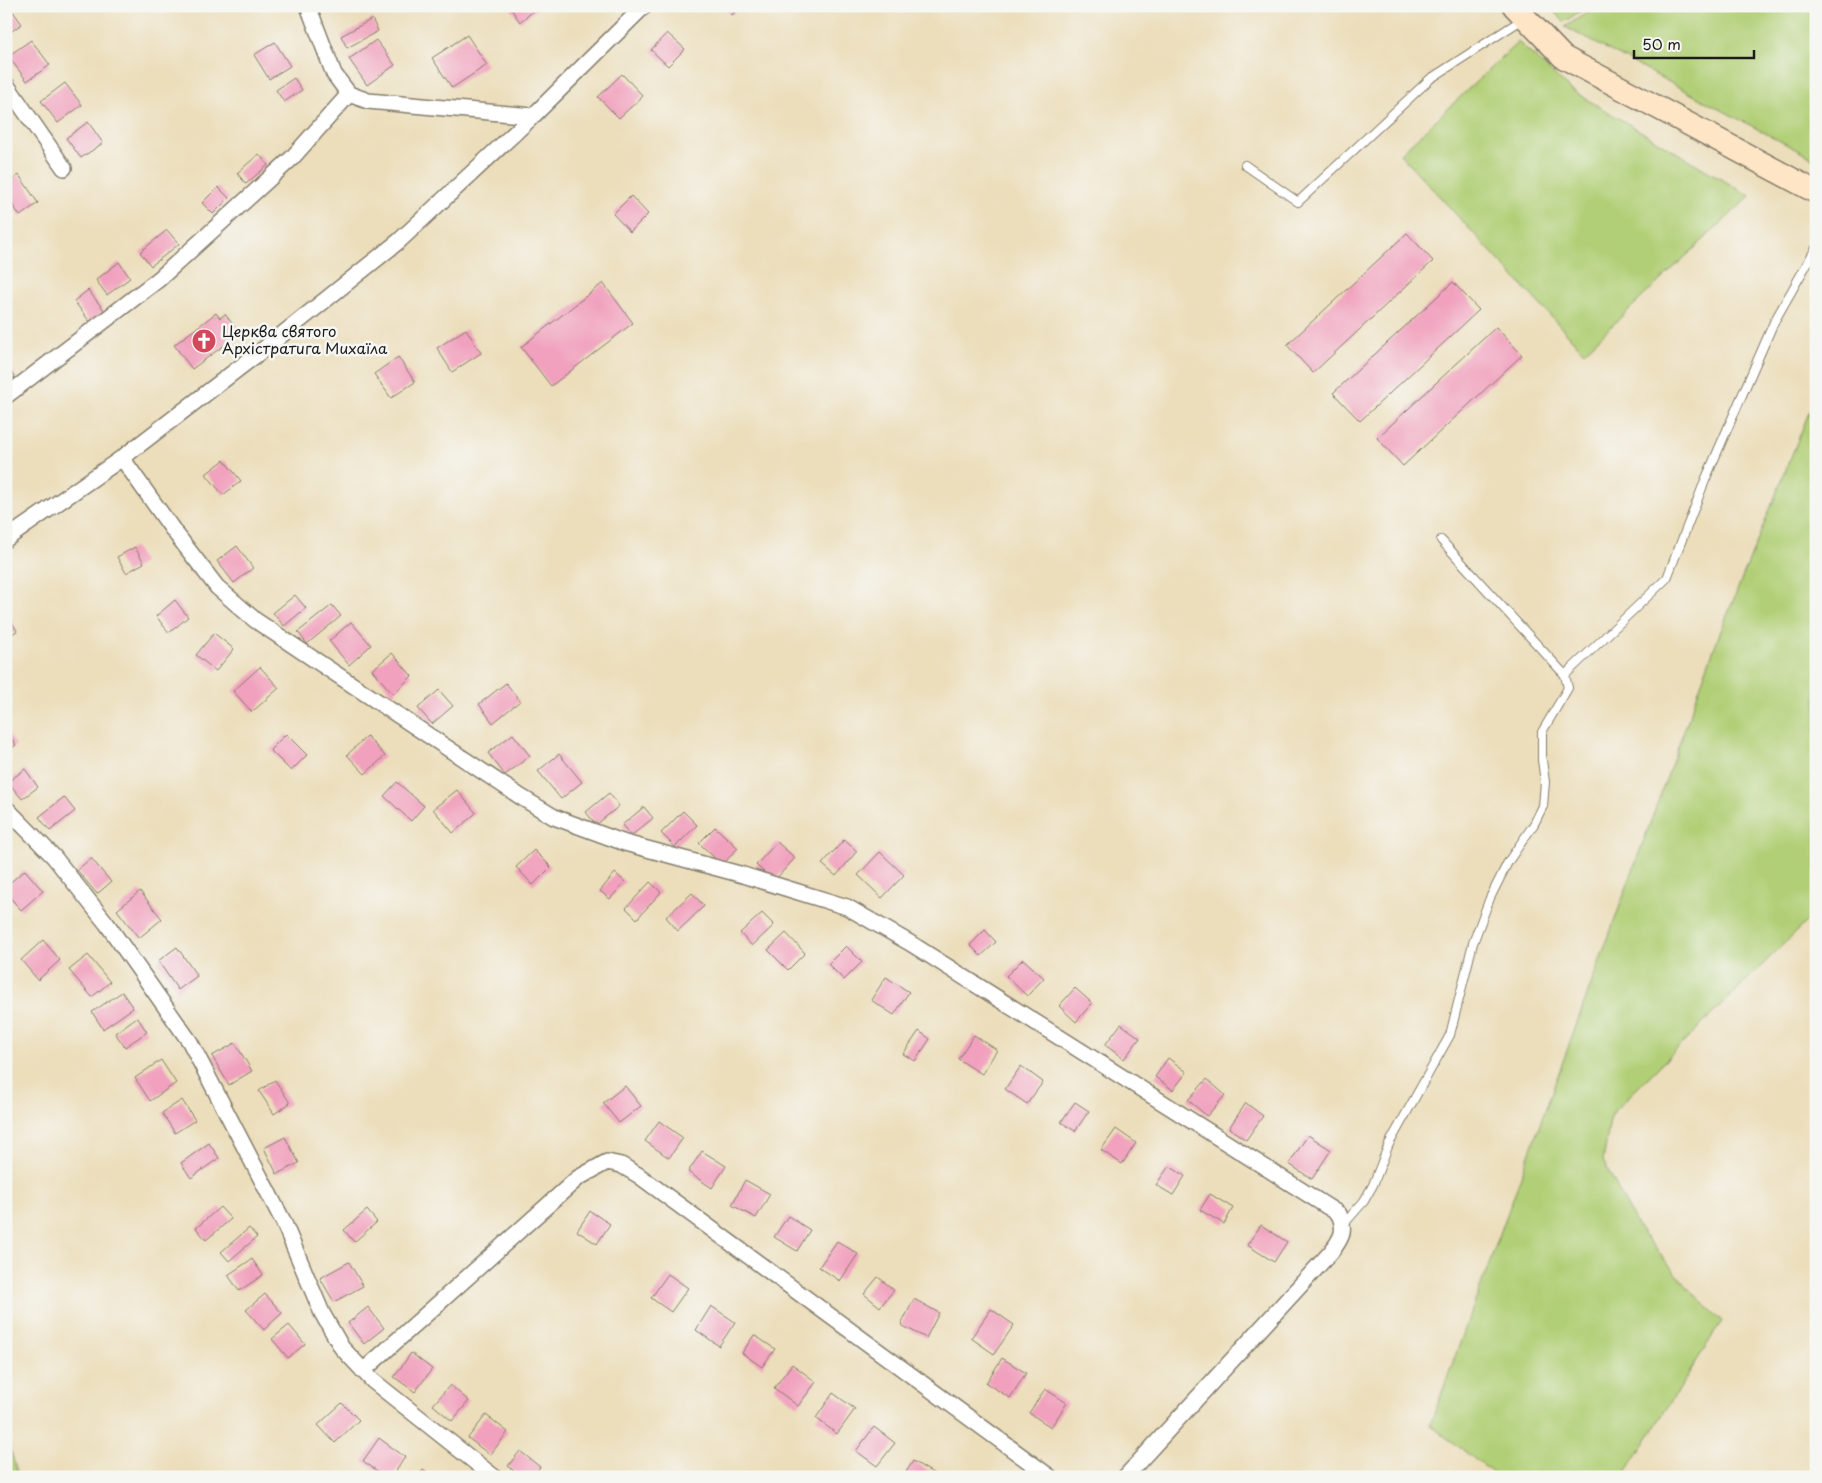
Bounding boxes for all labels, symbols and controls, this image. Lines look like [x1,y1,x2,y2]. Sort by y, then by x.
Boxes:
scale bar [1634,28,1754,60]
text: 50 m [1642,32,1681,55]
place label: Церква святого Архістратига Михаїла [222,319,388,359]
church icon: Церква святого Архістратига Михаїла [191,328,217,354]

